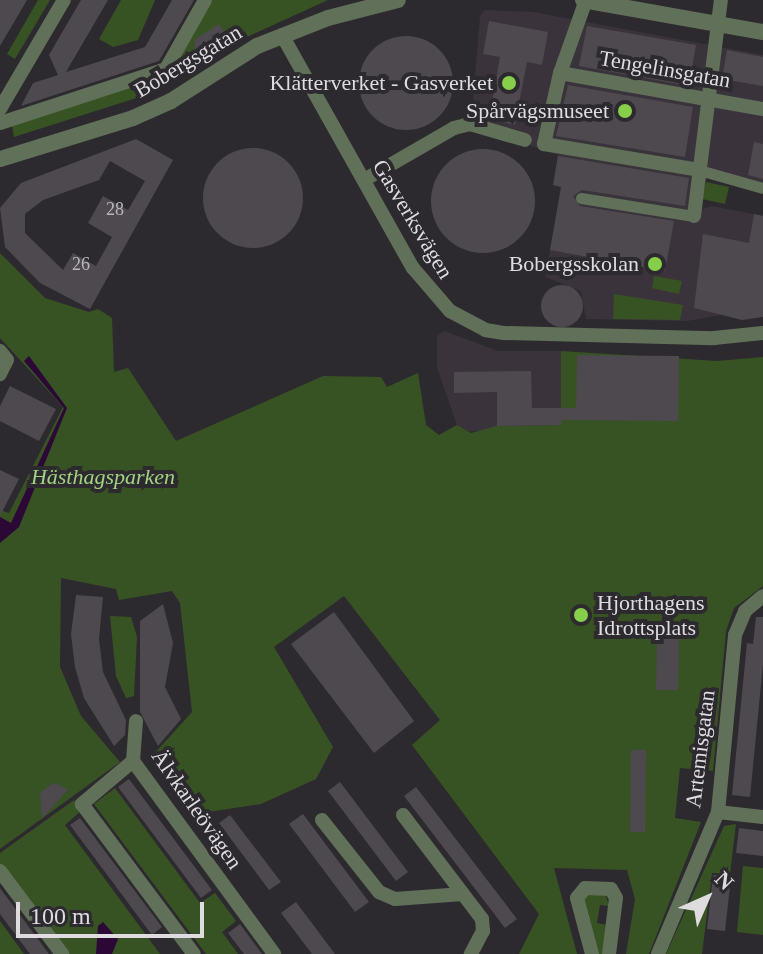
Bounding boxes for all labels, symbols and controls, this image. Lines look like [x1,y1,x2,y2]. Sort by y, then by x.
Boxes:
street label: Bobergsgatan [130,19,246,103]
street label: Tengelinsgatan [597,44,733,94]
place label: Klätterverket - Gasverket [269,70,493,96]
marker: Klätterverket - Gasverket [500,74,518,92]
place label: Spårvägsmuseet [466,98,609,124]
marker: Spårvägsmuseet [616,102,634,120]
street label: Gasverksvägen [367,155,459,283]
house number: 28 [106,198,124,220]
place label: Bobergsskolan [509,251,639,277]
house number: 26 [72,253,90,275]
marker: Bobergsskolan [646,255,664,273]
park label: Hästhagsparken [31,464,175,490]
place label: Hjorthagens Idrottsplats [597,589,705,640]
marker: Hjorthagens Idrottsplats [572,606,590,624]
street label: Artemisgatan [680,689,720,809]
street label: Älvkarleövägen [146,744,248,874]
north arrow [667,858,747,938]
text: N [710,866,739,895]
scale bar [20,886,208,936]
text: 100 m [30,903,91,929]

